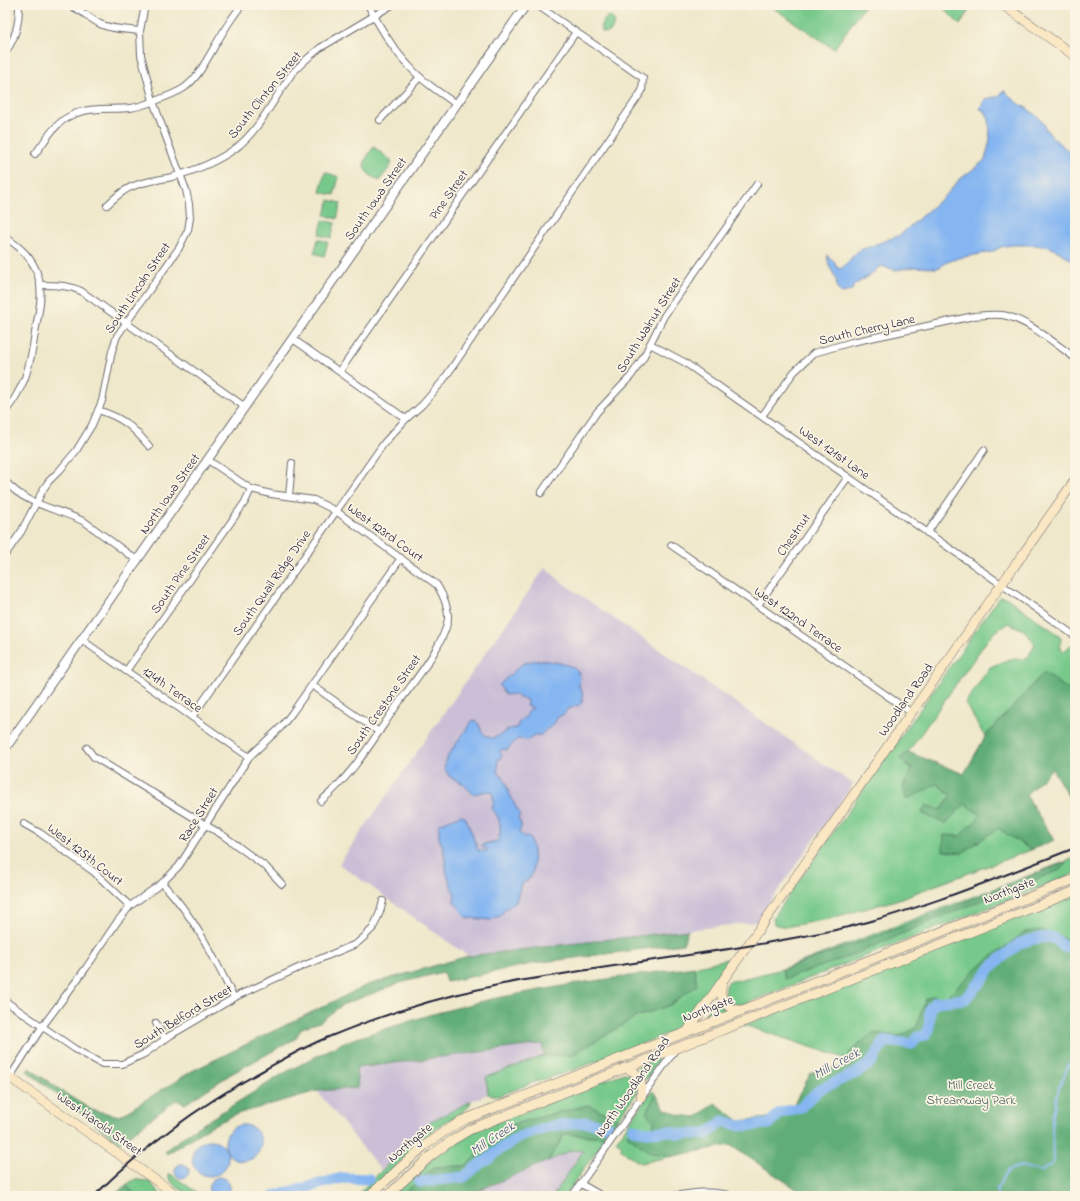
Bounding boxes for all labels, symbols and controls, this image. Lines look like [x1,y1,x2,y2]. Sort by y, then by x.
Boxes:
street label: South Clinton Street [224,47,307,143]
street label: South Iowa Street [340,153,412,244]
street label: Pine Street [425,166,474,224]
street label: South Lincoln Street [100,238,176,338]
street label: South Walnut Street [612,273,686,377]
street label: South Cherry Lane [817,310,917,351]
street label: West 121st Lane [794,421,874,485]
street label: North Iowa Street [135,449,205,538]
street label: West 123rd Court [343,499,428,568]
street label: Chestnut [772,509,816,560]
street label: South Quail Ridge Drive [228,526,317,641]
street label: South Pine Street [146,530,216,618]
street label: West 122nd Terrace [750,582,846,658]
street label: South Crestone Street [342,650,426,759]
street label: Woodland Road [874,659,939,740]
street label: 124th Terrace [138,662,206,718]
street label: Race Street [175,783,224,846]
street label: West 125th Court [43,819,127,891]
street label: Northgate [981,873,1038,910]
street label: South Belford Street [130,980,237,1054]
street label: Northgate [680,991,737,1028]
street label: North Woodland Road [591,1032,675,1141]
water label: Mill Creek [810,1042,865,1085]
park label: Mill Creek Streamway Park [926,1076,1016,1111]
street label: West Harold Street [52,1087,146,1161]
water label: Mill Creek [466,1116,520,1162]
street label: Northgate [384,1119,437,1168]

